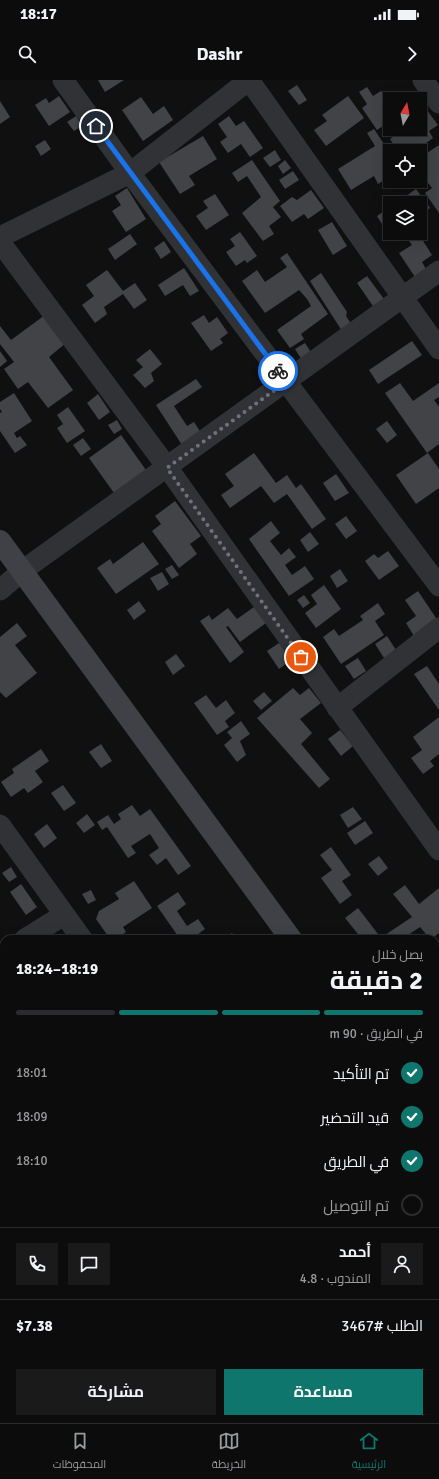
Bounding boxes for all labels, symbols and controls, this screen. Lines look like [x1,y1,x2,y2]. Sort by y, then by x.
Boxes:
text: 18:17 [20,5,57,23]
icon: search [16,43,38,65]
text: Dashr [197,43,242,65]
icon: forward [401,43,423,65]
north arrow [383,92,427,136]
map controls [383,92,427,240]
pin [79,109,113,143]
icon: home [85,115,107,137]
button: locate [383,144,427,188]
button: layers [383,196,427,240]
courier [258,351,298,391]
icon: bike [267,360,289,382]
pin [284,640,318,674]
icon: bag [290,646,312,668]
text: يصل خلال [372,947,423,963]
text: 18:19–18:24 [16,960,98,978]
text: 2 دقيقة [330,965,423,997]
text: في الطريق · 90 m [330,1026,423,1042]
icon: check [401,1062,423,1084]
text: 18:01 [16,1065,48,1081]
text: تم التأكيد [333,1065,389,1083]
icon: check [401,1106,423,1128]
text: 18:09 [16,1109,48,1125]
text: قيد التحضير [321,1109,389,1127]
icon: check [401,1150,423,1172]
text: 18:10 [16,1153,48,1169]
text: في الطريق [324,1153,389,1171]
text: تم التوصيل [323,1197,389,1215]
button: phone [16,1243,58,1285]
button: chat [68,1243,110,1285]
text: أحمد [339,1243,371,1261]
button: person [381,1243,423,1285]
text: المندوب · 4.8 [300,1271,371,1287]
text: $7.38 [16,1317,53,1335]
text: الطلب #3467 [341,1317,423,1335]
button: مشاركة [16,1369,216,1415]
button: مساعدة [224,1369,423,1415]
tab: المحفوظات [53,1430,106,1474]
tab: الخريطة [212,1430,246,1474]
tab: الرئيسية [352,1430,386,1474]

